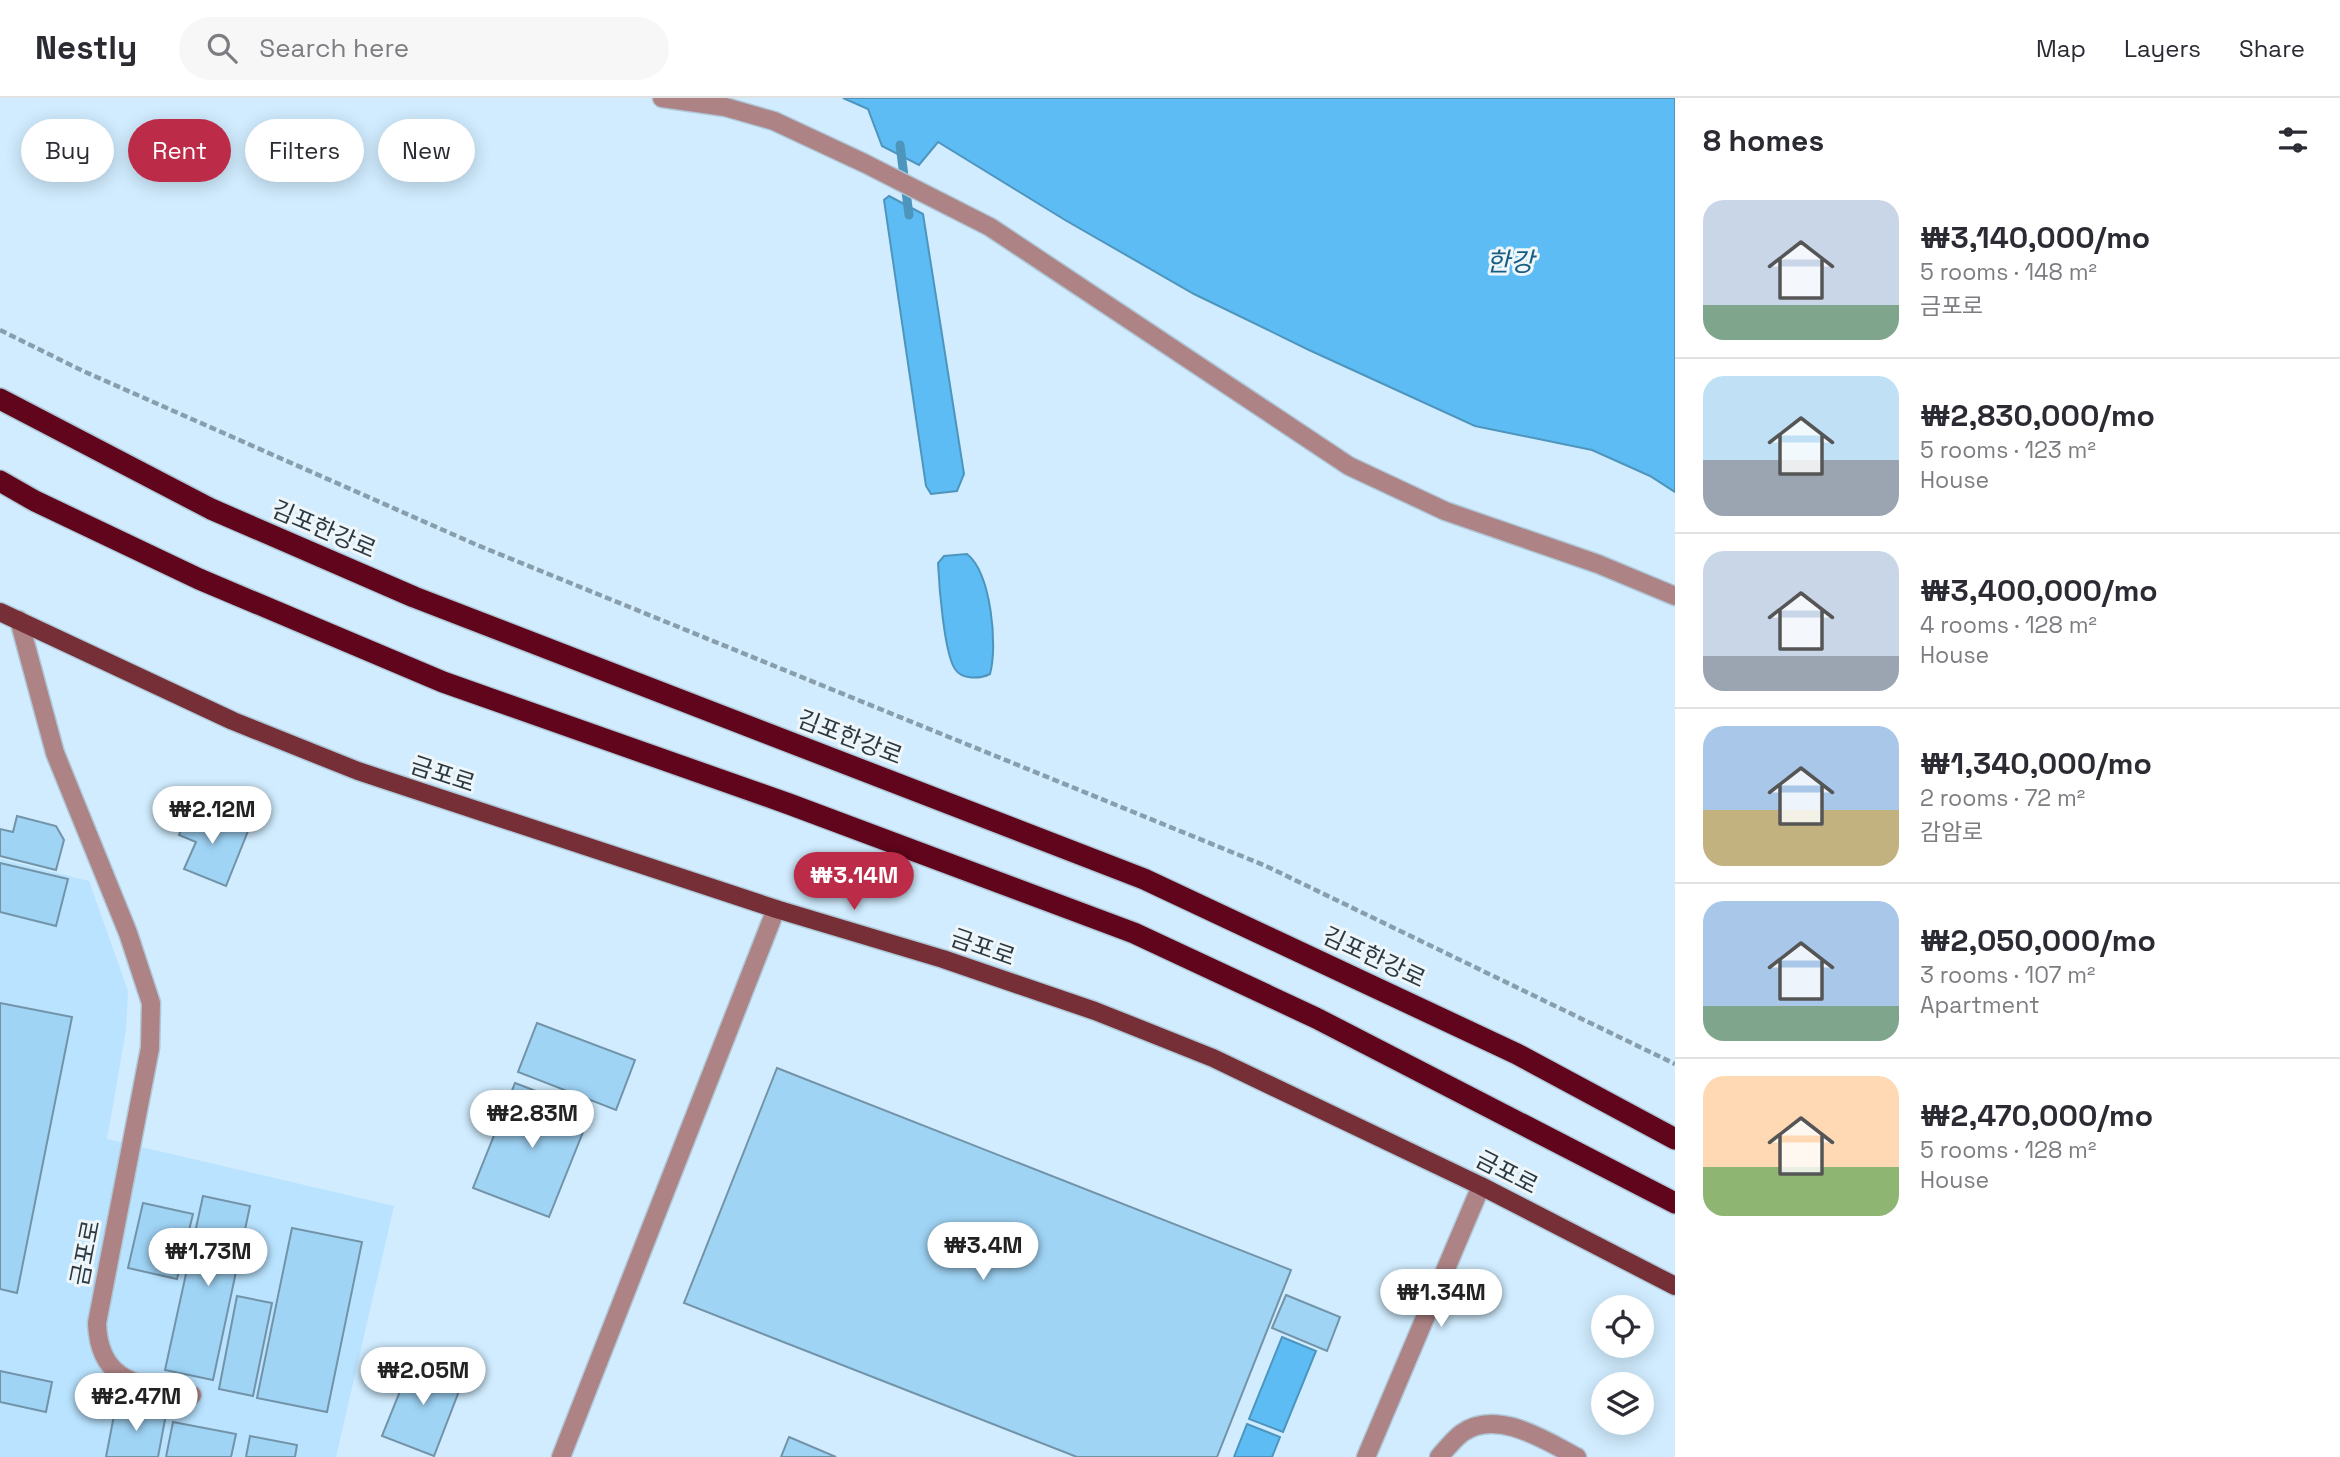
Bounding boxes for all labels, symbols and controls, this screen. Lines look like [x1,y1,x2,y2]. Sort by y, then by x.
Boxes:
search box [179,17,669,80]
text: Nestly [35,27,137,69]
icon: search [203,29,241,67]
text: Search here [259,31,409,65]
text: Map [2036,33,2086,64]
text: Layers [2124,33,2201,64]
text: Share [2239,33,2305,64]
chip: Buy [21,119,114,182]
chip: Rent [128,119,231,182]
chip: Filters [245,119,364,182]
chip: New [378,119,475,182]
text: 8 homes [1703,121,1824,160]
icon: filters [2274,121,2312,159]
text: ₩3,140,000/mo [1920,218,2150,257]
icon: home [1759,228,1843,312]
water label: 한강 [1486,245,1537,279]
text: 5 rooms · 148 m² [1920,257,2097,287]
text: 금포로 [1920,291,1983,321]
text: ₩2,830,000/mo [1920,396,2155,435]
icon: home [1759,404,1843,488]
text: 5 rooms · 123 m² [1920,435,2096,465]
text: House [1920,465,1989,495]
street label: 김포한강로 [267,493,381,565]
text: ₩3,400,000/mo [1920,571,2158,610]
icon: home [1759,579,1843,663]
text: 4 rooms · 128 m² [1920,610,2097,640]
text: House [1920,640,1989,670]
street label: 김포한강로 [793,703,907,771]
text: ₩1,340,000/mo [1920,744,2152,783]
street label: 금포로 [407,749,479,799]
icon: home [1759,754,1843,838]
text: 2 rooms · 72 m² [1920,783,2085,813]
pin: ₩2.12M [155,786,269,846]
text: ₩2.12M [168,794,256,824]
text: 감암로 [1920,817,1983,847]
pin: ₩3.14M [797,852,911,912]
text: ₩3.14M [810,860,898,890]
street label: 김포한강로 [1317,920,1431,994]
text: ₩2,050,000/mo [1920,921,2156,960]
street label: 금포로 [947,922,1019,972]
icon: home [1759,929,1843,1013]
text: 3 rooms · 107 m² [1920,960,2096,990]
text: Apartment [1920,990,2040,1020]
pin: ₩2.83M [475,1090,589,1150]
text: ₩2,470,000/mo [1920,1096,2153,1135]
text: ₩2.83M [486,1098,578,1128]
icon: home [1759,1104,1843,1188]
text: 5 rooms · 128 m² [1920,1135,2096,1165]
street label: 금포로 [1470,1143,1544,1201]
text: House [1920,1165,1989,1195]
street label: 금포로 [63,1218,107,1288]
pin: ₩3.4M [934,1222,1032,1282]
pin: ₩1.73M [151,1228,265,1288]
text: ₩3.4M [943,1230,1023,1260]
text: ₩1.73M [165,1236,251,1266]
pin: ₩1.34M [1384,1270,1498,1329]
text: ₩1.34M [1396,1277,1486,1307]
map controls [1591,1295,1654,1435]
button: locate [1591,1295,1654,1358]
pin: ₩2.05M [366,1348,480,1407]
text: ₩2.05M [377,1355,469,1385]
button: layers [1591,1372,1654,1435]
pin: ₩2.47M [79,1374,193,1433]
text: ₩2.47M [91,1381,181,1411]

